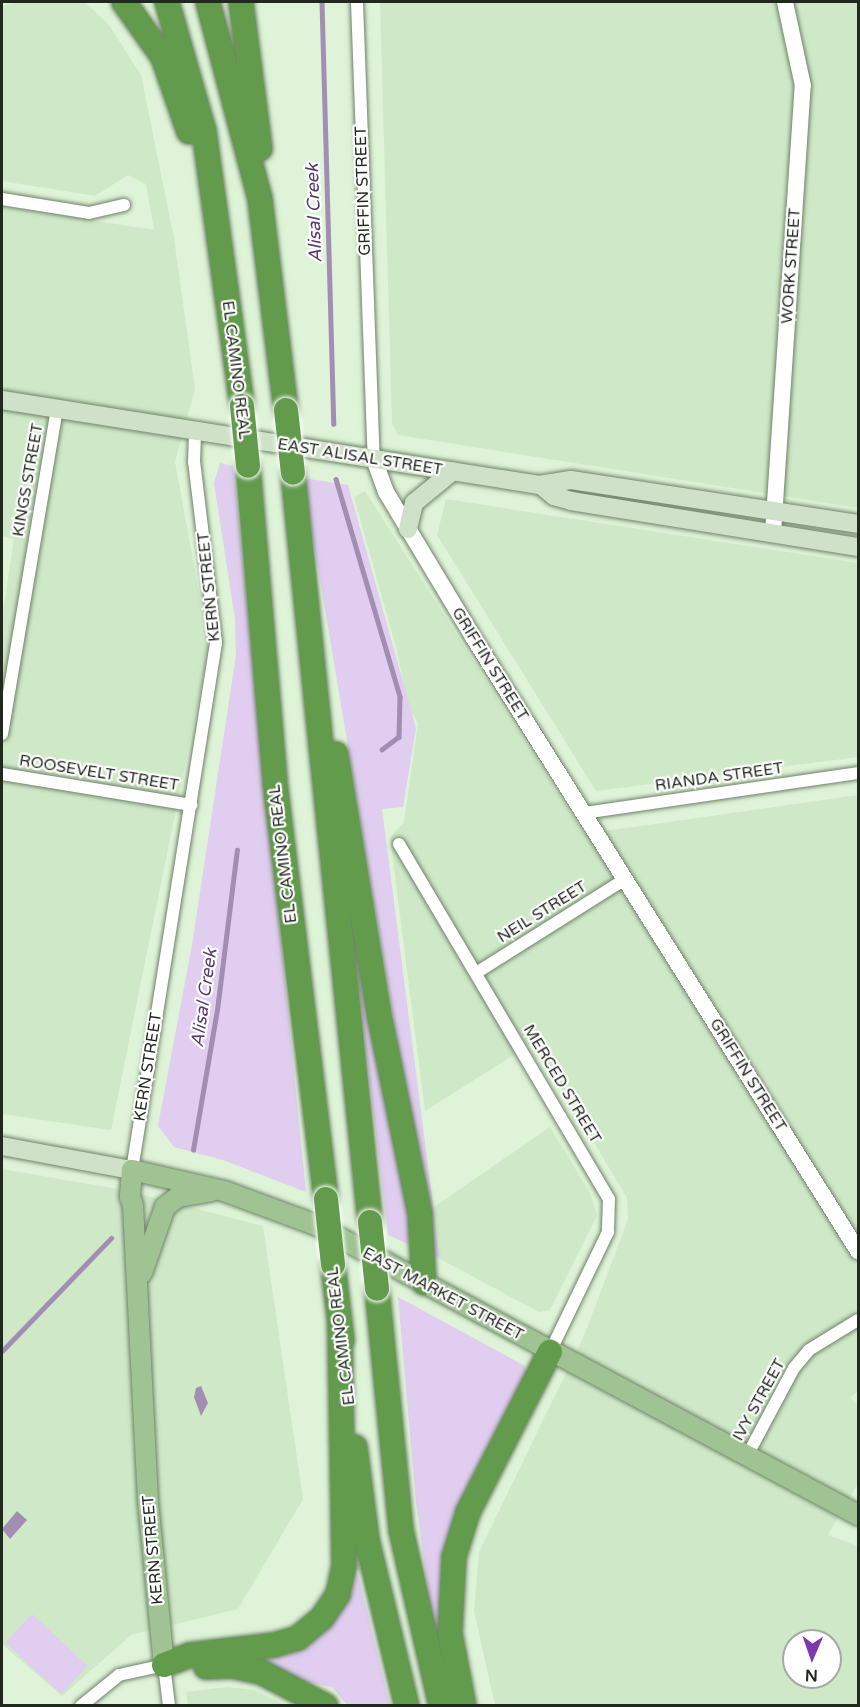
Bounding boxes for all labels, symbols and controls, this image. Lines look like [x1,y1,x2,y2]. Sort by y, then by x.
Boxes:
street label: GRIFFIN STREET [351,126,375,256]
water label: Alisal Creek [301,163,327,263]
street label: WORK STREET [777,207,805,325]
street label: EL CAMINO REAL [218,300,254,440]
street label: KINGS STREET [9,422,47,538]
street label: EAST ALISAL STREET [276,434,444,480]
street label: KERN STREET [194,531,224,643]
street label: GRIFFIN STREET [448,604,532,724]
street label: ROOSEVELT STREET [18,751,180,795]
street label: RIANDA STREET [654,759,784,795]
street label: EL CAMINO REAL [265,784,301,924]
street label: NEIL STREET [494,877,590,947]
water label: Alisal Creek [186,947,222,1049]
street label: KERN STREET [130,1011,166,1123]
street label: GRIFFIN STREET [706,1015,790,1135]
street label: MERCED STREET [519,1021,605,1147]
street label: EAST MARKET STREET [359,1243,527,1345]
street label: EL CAMINO REAL [323,1266,359,1406]
street label: IVY STREET [729,1356,789,1444]
street label: KERN STREET [139,1494,167,1606]
north arrow [782,1629,842,1689]
text: N [805,1665,818,1685]

